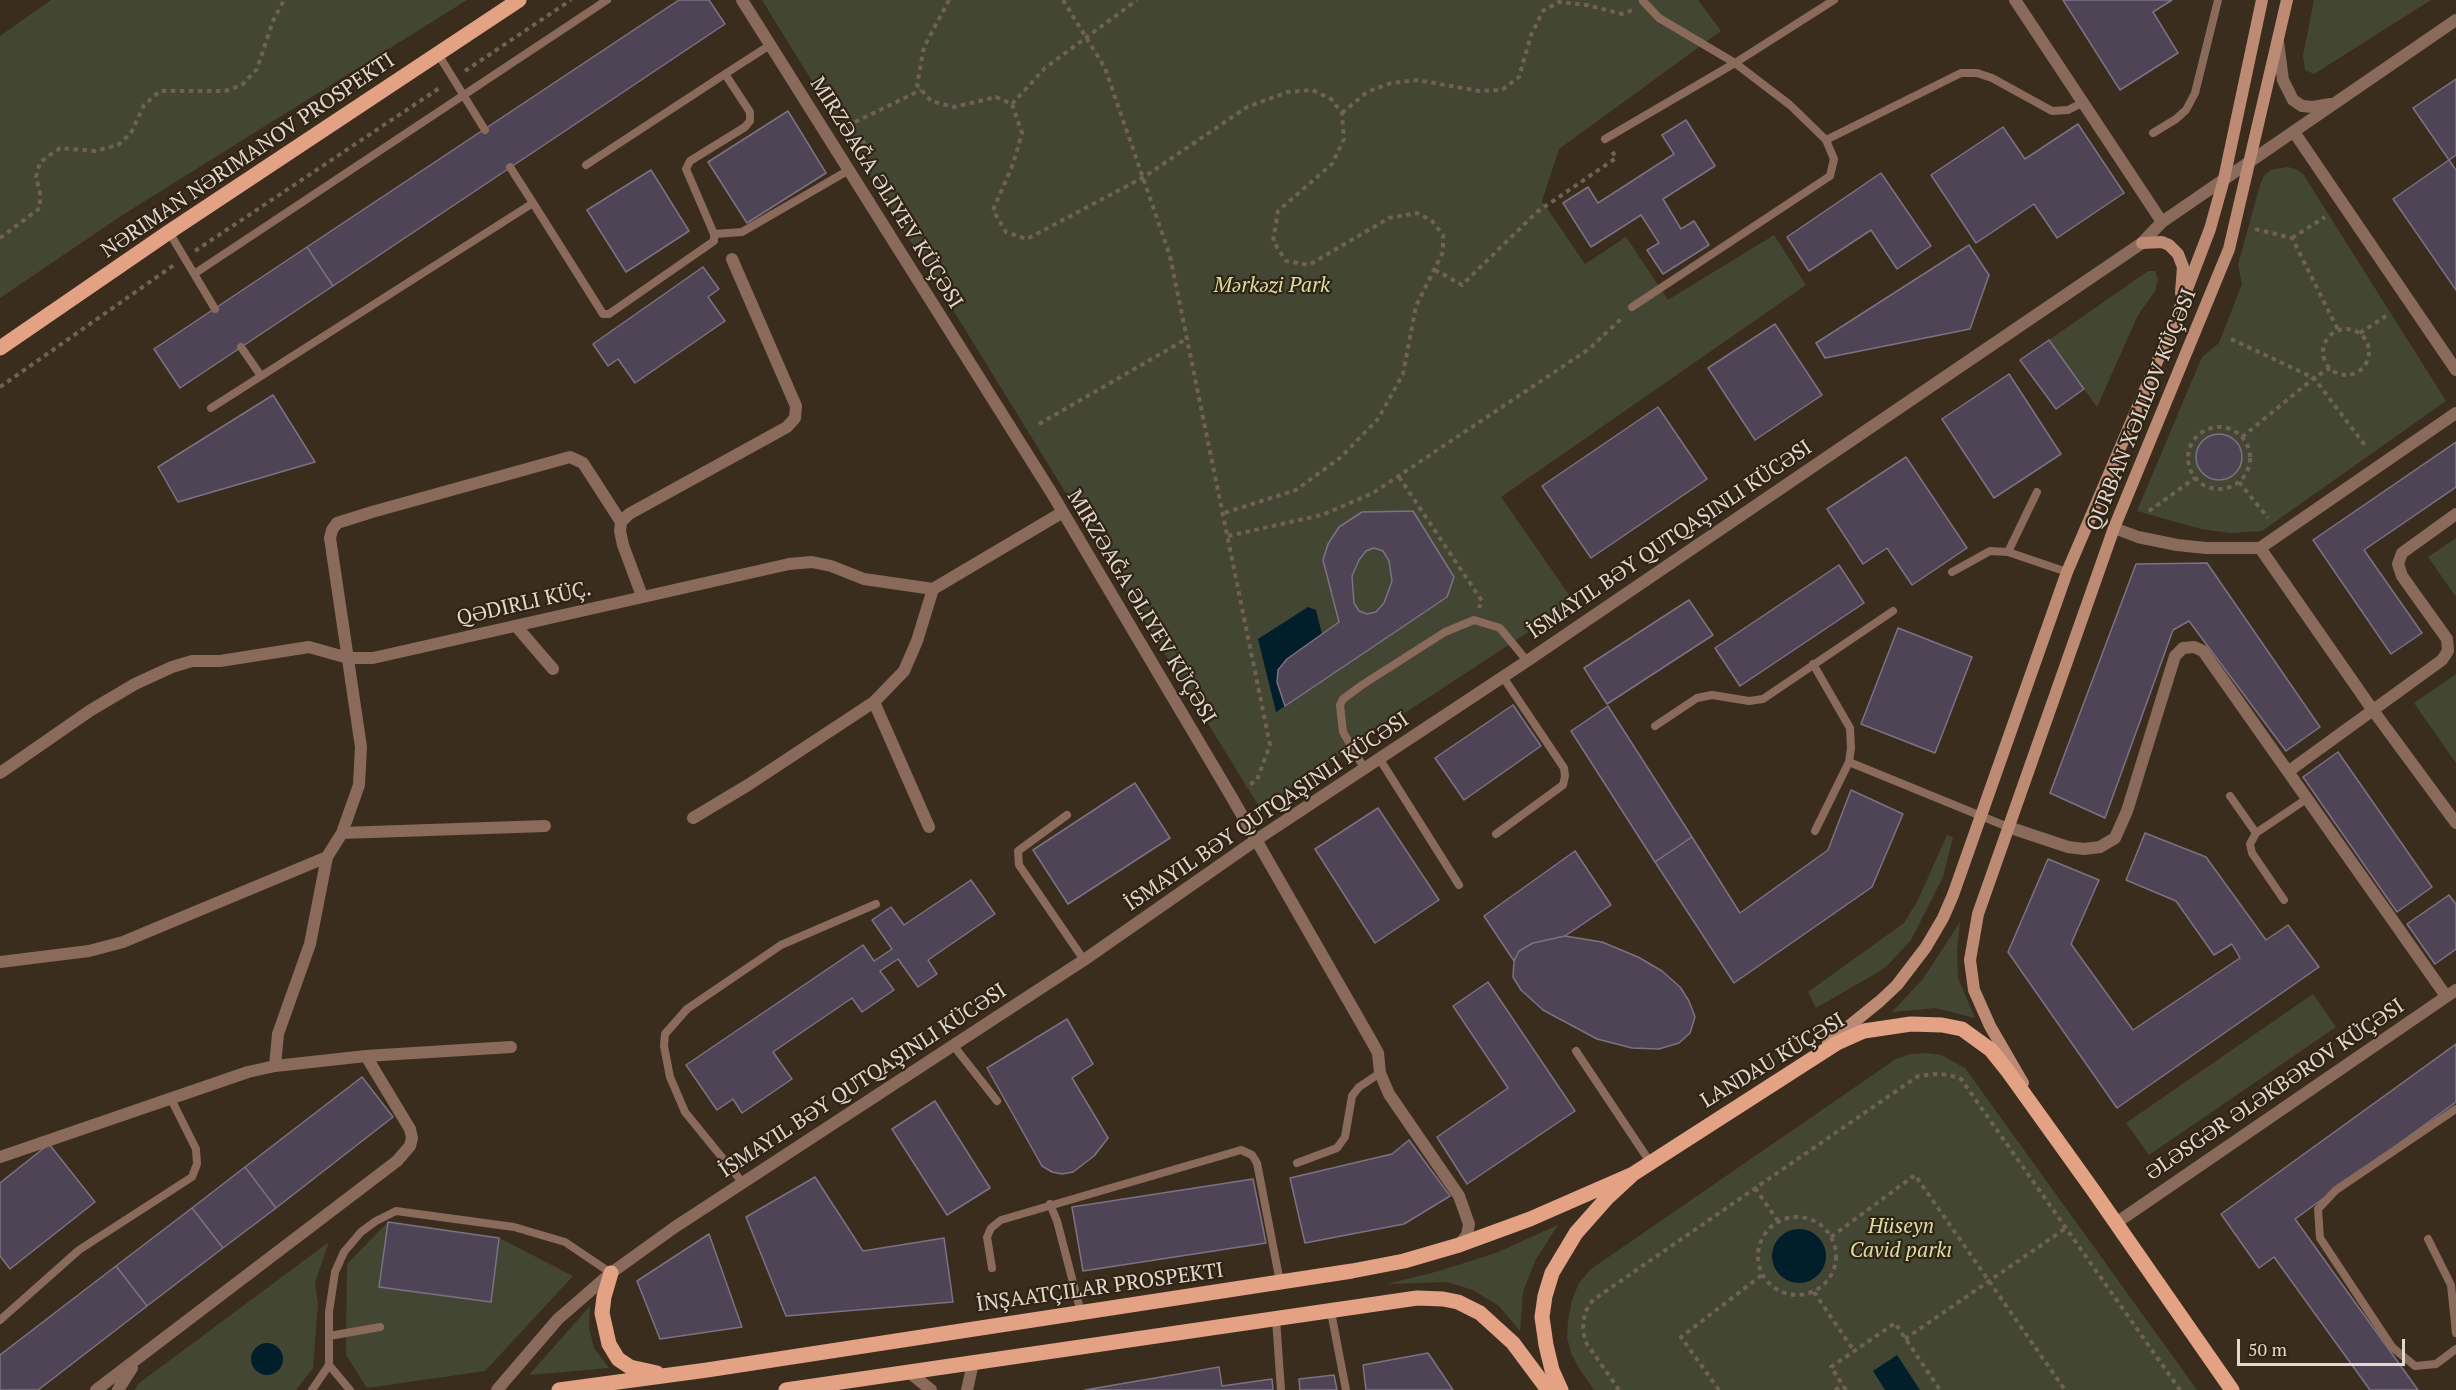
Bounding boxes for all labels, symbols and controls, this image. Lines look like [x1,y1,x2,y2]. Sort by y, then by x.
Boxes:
street label: NƏRIMAN NƏRIMANOV PROSPEKTI [97,48,399,264]
street label: MIRZƏAĞA ƏLIYEV KÜÇƏSI [804,73,968,313]
park label: Mərkəzi Park [1214,273,1330,299]
street label: QURBAN XƏLILOV KÜÇƏSI [2082,285,2202,535]
street label: İSMAYIL BƏY QUTQAŞINLI KÜCƏSI [1523,435,1817,645]
street label: MIRZƏAĞA ƏLIYEV KÜÇƏSI [1061,486,1221,728]
street label: QƏDIRLI KÜÇ. [454,576,594,632]
street label: İSMAYIL BƏY QUTQAŞINLI KÜCƏSI [1120,707,1414,917]
street label: İSMAYIL BƏY QUTQAŞINLI KÜCƏSI [715,979,1011,1183]
street label: ƏLƏSGƏR ƏLƏKBƏROV KÜÇƏSI [2141,994,2409,1186]
street label: LANDAU KÜÇƏSI [1696,1008,1850,1114]
park label: Hüseyn Cavid parkı [1850,1214,1952,1264]
street label: İNŞAATÇILAR PROSPEKTI [975,1258,1225,1318]
scale bar [2240,1327,2408,1365]
text: 50 m [2248,1337,2287,1361]

